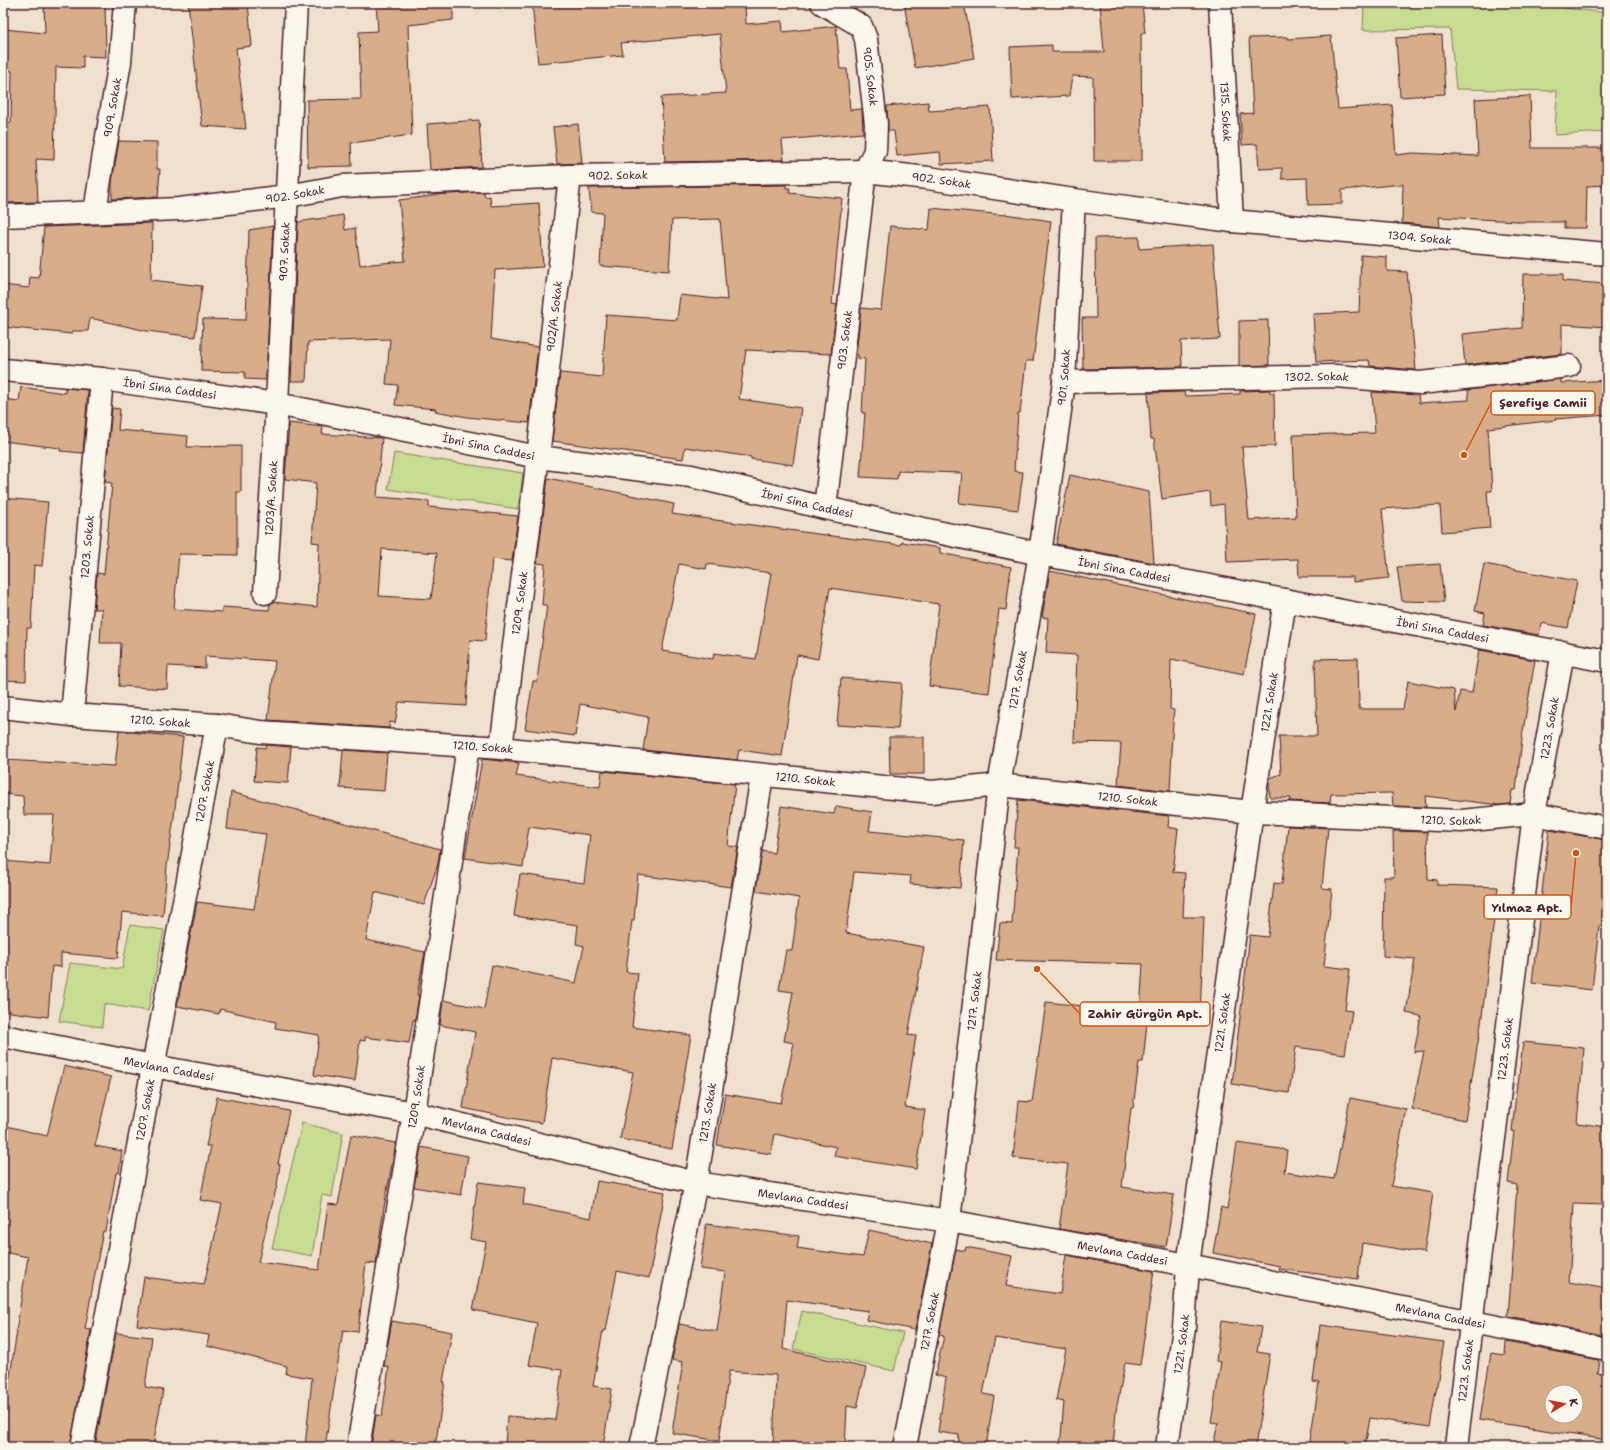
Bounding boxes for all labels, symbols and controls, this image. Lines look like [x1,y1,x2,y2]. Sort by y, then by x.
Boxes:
street label: 905. Sokak [859,46,881,107]
street label: 909. Sokak [100,76,125,138]
street label: 1315. Sokak [1217,81,1235,142]
street label: 902. Sokak [588,167,648,183]
street label: 902. Sokak [911,169,972,192]
street label: 902. Sokak [264,182,326,206]
street label: 907. Sokak [275,222,293,282]
street label: 1304. Sokak [1387,227,1452,248]
street label: 902/A. Sokak [543,280,566,353]
street label: 903. Sokak [834,309,856,371]
street label: 901. Sokak [1053,348,1073,407]
street label: 1302. Sokak [1285,369,1350,385]
street label: İbni Sina Caddesi [122,375,217,403]
callout: Şerefiye Camii [1491,391,1595,415]
text: Şerefiye Camii [1499,395,1587,411]
street label: İbni Sina Caddesi [441,430,536,464]
street label: 1203/A. Sokak [261,460,281,536]
street label: İbni Sina Caddesi [760,486,854,521]
street label: 1203. Sokak [77,514,97,579]
street label: İbni Sina Caddesi [1077,554,1172,586]
street label: 1209. Sokak [508,570,531,636]
street label: İbni Sina Caddesi [1395,614,1490,646]
street label: 1217. Sokak [1005,649,1030,711]
street label: 1221. Sokak [1257,671,1281,733]
street label: 1223. Sokak [1536,695,1562,761]
street label: 1210. Sokak [130,712,191,731]
street label: 1210. Sokak [452,737,514,757]
street label: 1207. Sokak [191,759,218,824]
street label: 1210. Sokak [775,769,836,790]
street label: 1210. Sokak [1097,788,1159,809]
street label: 1210. Sokak [1420,812,1482,829]
callout: Yılmaz Apt. [1484,895,1571,919]
text: Yılmaz Apt. [1492,900,1563,916]
street label: 1217. Sokak [963,970,985,1031]
street label: 1221. Sokak [1211,992,1234,1054]
callout: Zahir Gürgün Apt. [1080,1002,1210,1026]
text: Zahir Gürgün Apt. [1088,1006,1202,1022]
street label: 1223. Sokak [1494,1016,1516,1082]
street label: Mevlana Caddesi [122,1053,215,1084]
street label: 1209. Sokak [404,1064,428,1130]
street label: 1207. Sokak [132,1077,158,1142]
street label: 1213. Sokak [695,1081,720,1144]
street label: Mevlana Caddesi [440,1113,533,1149]
street label: Mevlana Caddesi [757,1185,849,1213]
street label: Mevlana Caddesi [1076,1237,1169,1269]
street label: 1217. Sokak [916,1290,943,1352]
street label: Mevlana Caddesi [1394,1299,1487,1332]
street label: 1221. Sokak [1170,1313,1192,1375]
street label: 1223. Sokak [1454,1338,1477,1403]
north arrow [1544,1384,1584,1424]
text: K [1565,1397,1581,1408]

